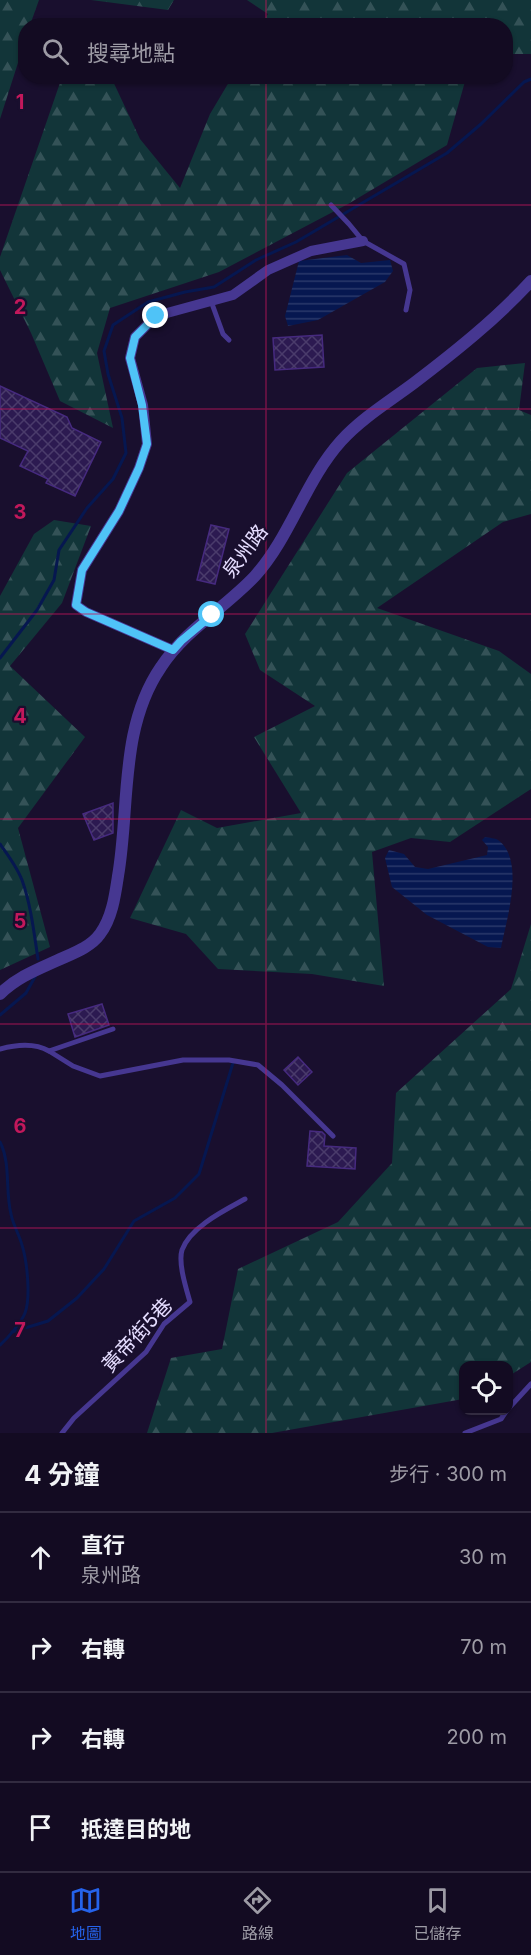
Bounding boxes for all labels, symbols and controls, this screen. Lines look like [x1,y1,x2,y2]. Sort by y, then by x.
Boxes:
search box [18,18,513,84]
icon: search [39,35,72,68]
text: 搜尋地點 [87,40,175,66]
text: 1 [16,90,24,114]
text: 2 [14,295,26,319]
route end [142,302,168,328]
text: 3 [14,500,26,524]
street label: 泉州路 [217,520,273,582]
route start [198,601,224,627]
text: 4 [13,704,27,728]
text: 5 [14,909,26,933]
text: 6 [14,1114,27,1138]
street label: 黃帝街5巷 [97,1293,177,1377]
text: 7 [14,1318,26,1342]
map controls [459,1361,513,1415]
button: locate [459,1361,513,1415]
text: 4 分鐘 [24,1459,100,1490]
text: 步行 · 300 m [389,1462,507,1486]
text: 直行 [81,1532,125,1558]
icon: ahead [24,1541,57,1574]
text: 30 m [459,1545,507,1569]
text: 泉州路 [81,1563,141,1587]
icon: right [24,1631,57,1664]
text: 70 m [460,1635,507,1659]
text: 右轉 [81,1636,125,1662]
icon: right [24,1721,57,1754]
text: 200 m [446,1725,507,1749]
text: 右轉 [81,1726,125,1752]
icon: arrive [24,1811,57,1844]
text: 抵達目的地 [81,1816,191,1842]
tab: 地圖 [69,1884,102,1944]
tab: 路線 [241,1884,274,1944]
tab: 已儲存 [413,1884,461,1944]

